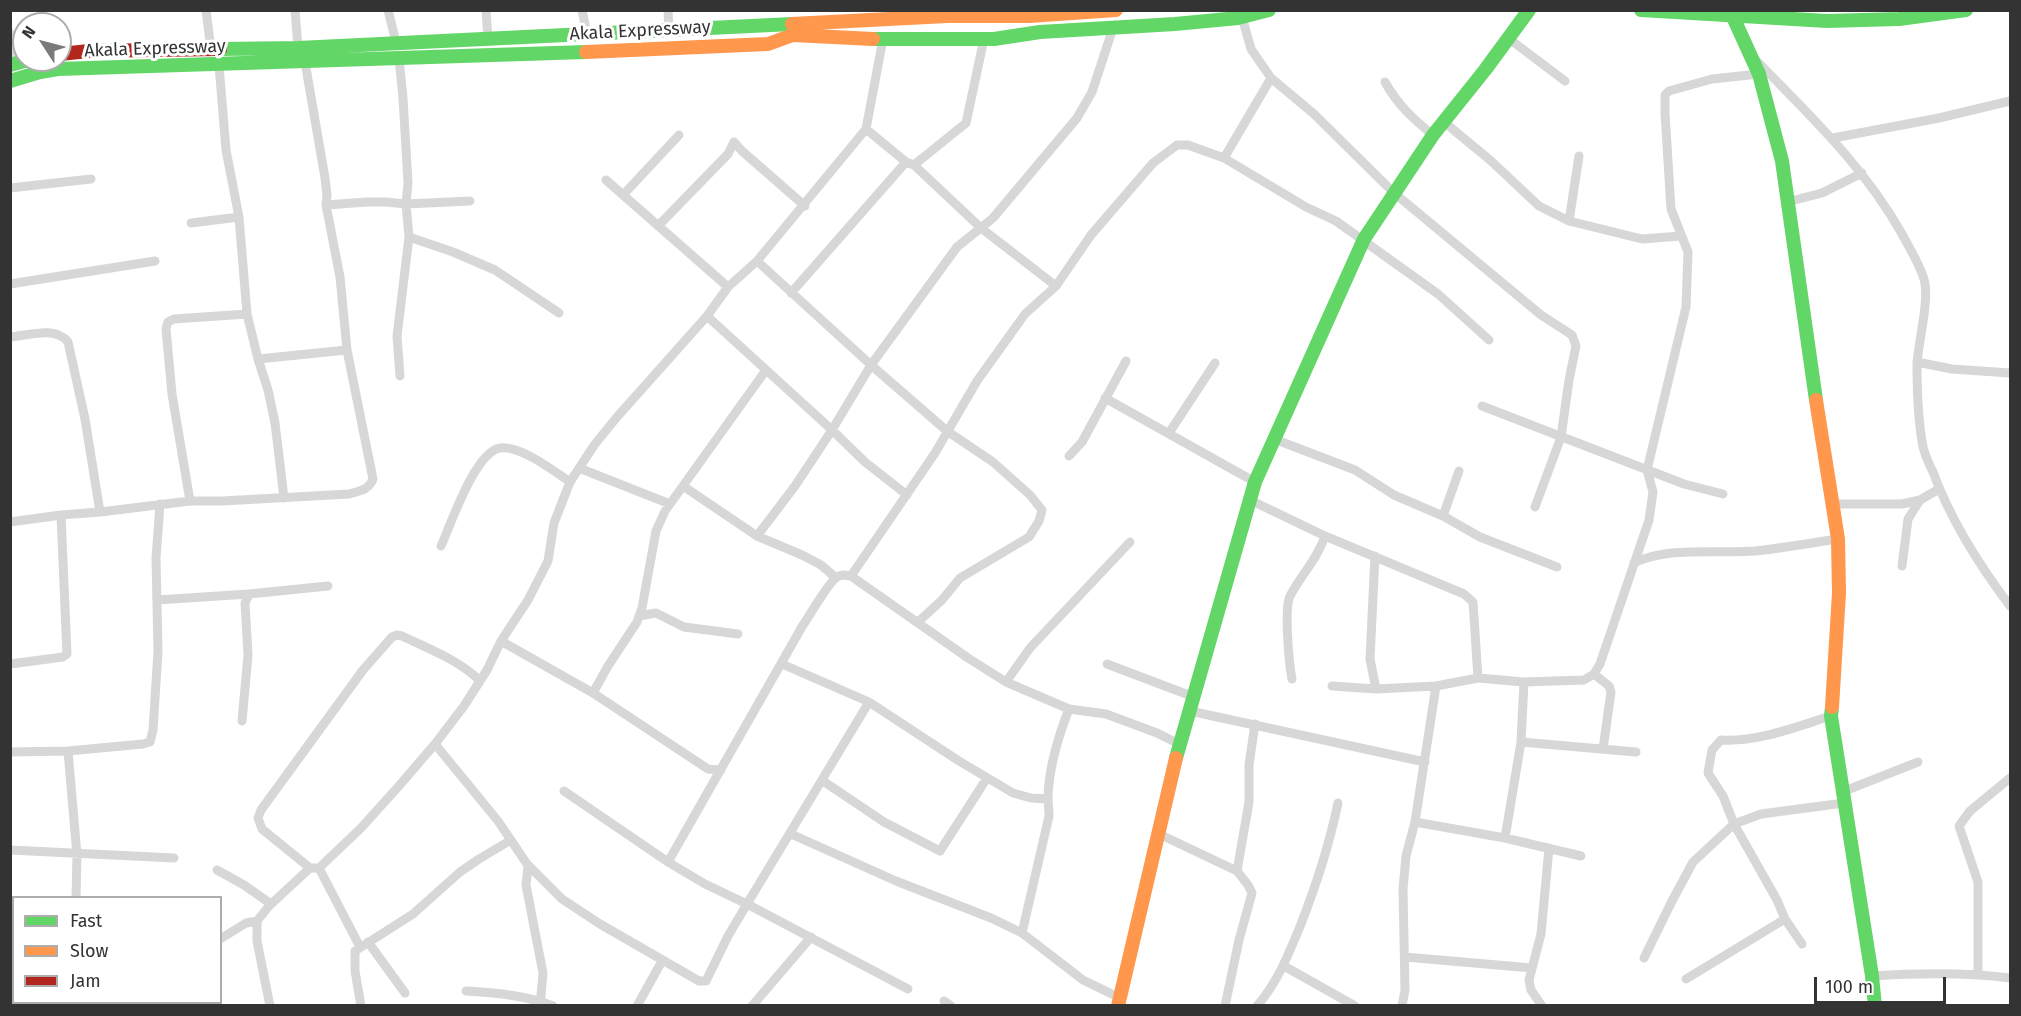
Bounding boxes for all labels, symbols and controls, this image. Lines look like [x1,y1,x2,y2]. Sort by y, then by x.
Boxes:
north arrow [12,12,72,72]
street label: Akala Expressway [569,17,711,45]
text: N [18,22,39,42]
street label: Akala Expressway [84,36,226,62]
legend [12,896,222,1004]
text: Fast [70,910,102,932]
text: Slow [70,940,108,962]
scale bar [1817,965,1949,1003]
text: Jam [70,970,101,992]
text: 100 m [1825,976,1873,998]

